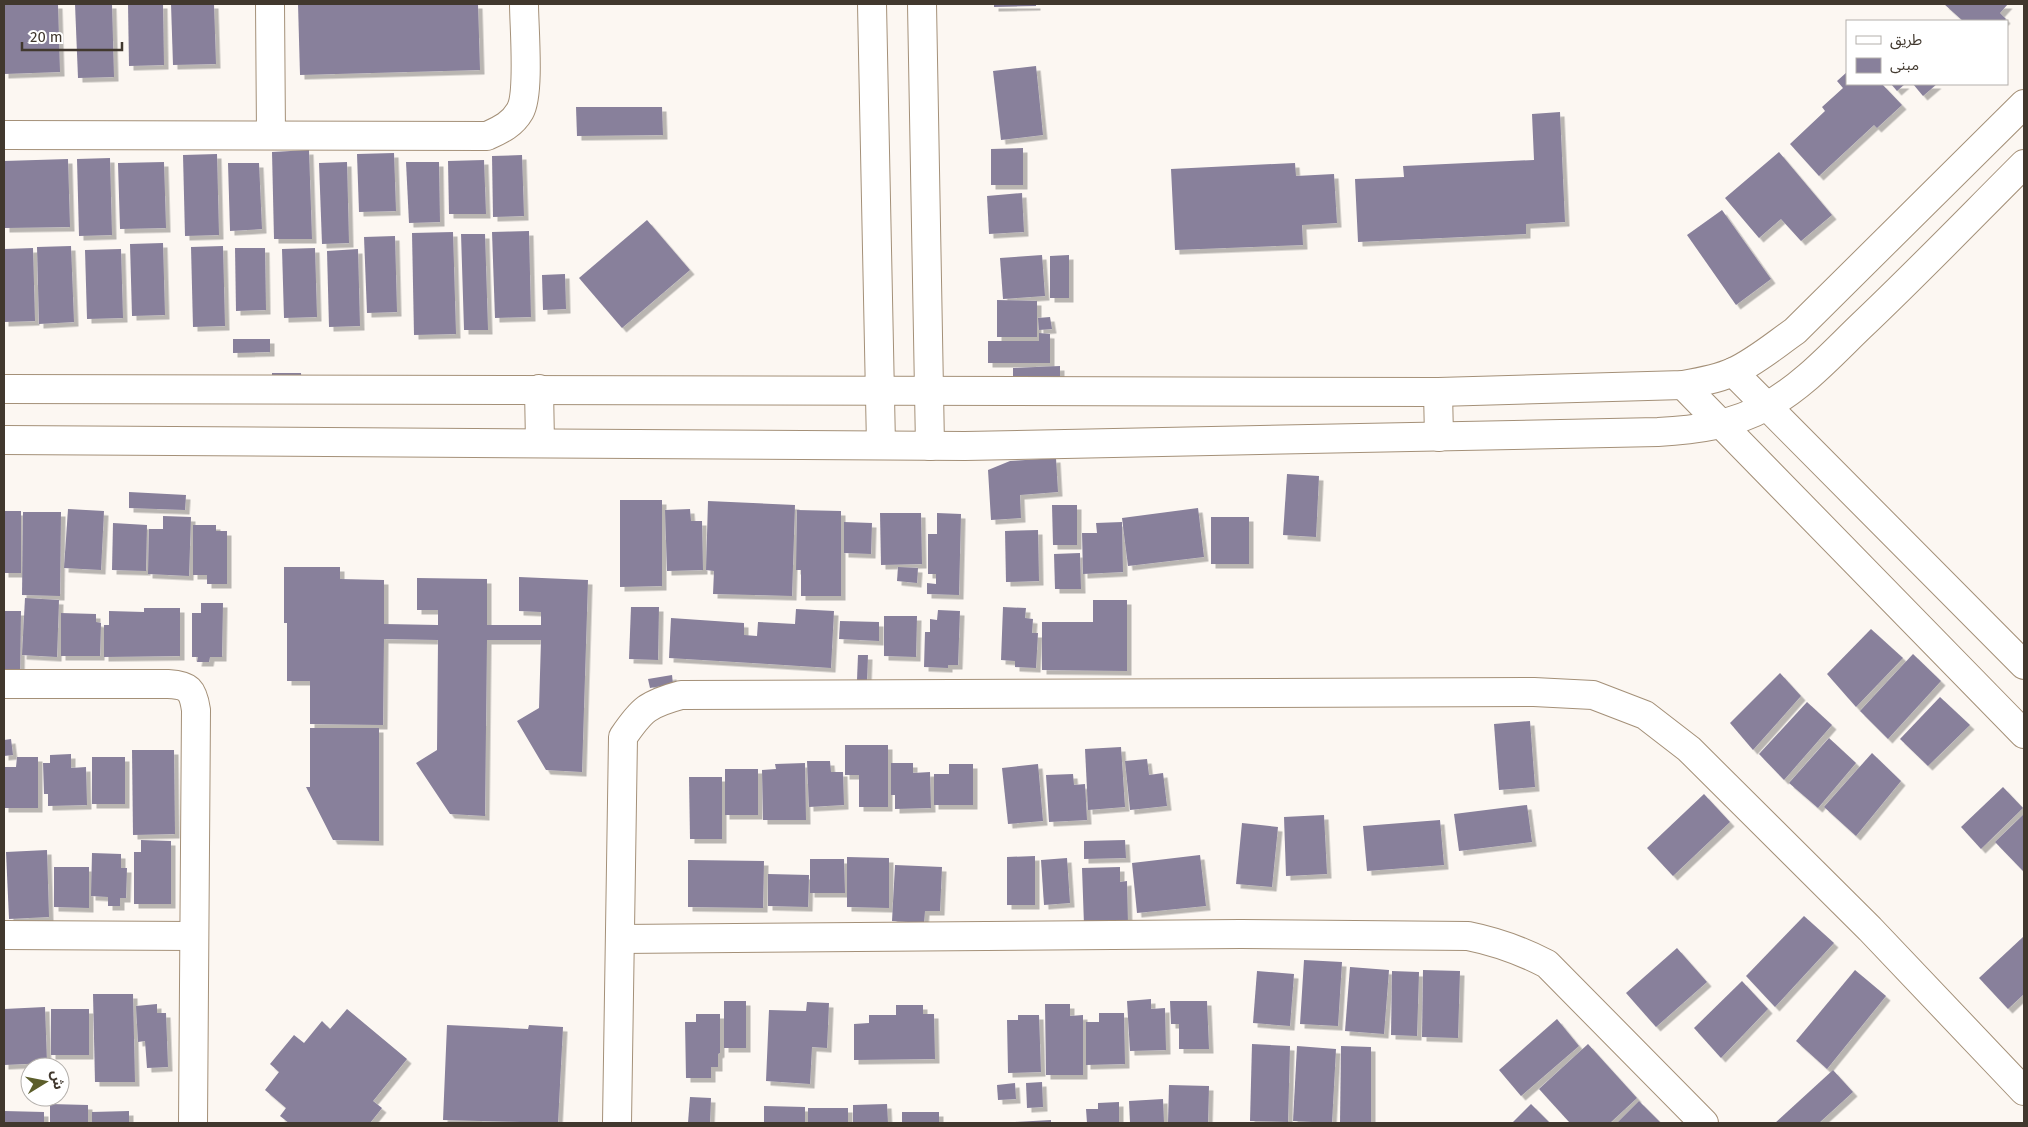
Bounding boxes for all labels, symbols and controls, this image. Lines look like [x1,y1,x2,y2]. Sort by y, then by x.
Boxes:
scale bar [22,20,122,52]
legend [1846,20,2008,85]
text: 20 m [30,28,63,46]
text: طريق [1890,31,1922,50]
text: مبنى [1890,56,1919,74]
north arrow [20,1057,70,1107]
text: ش [47,1069,67,1091]

